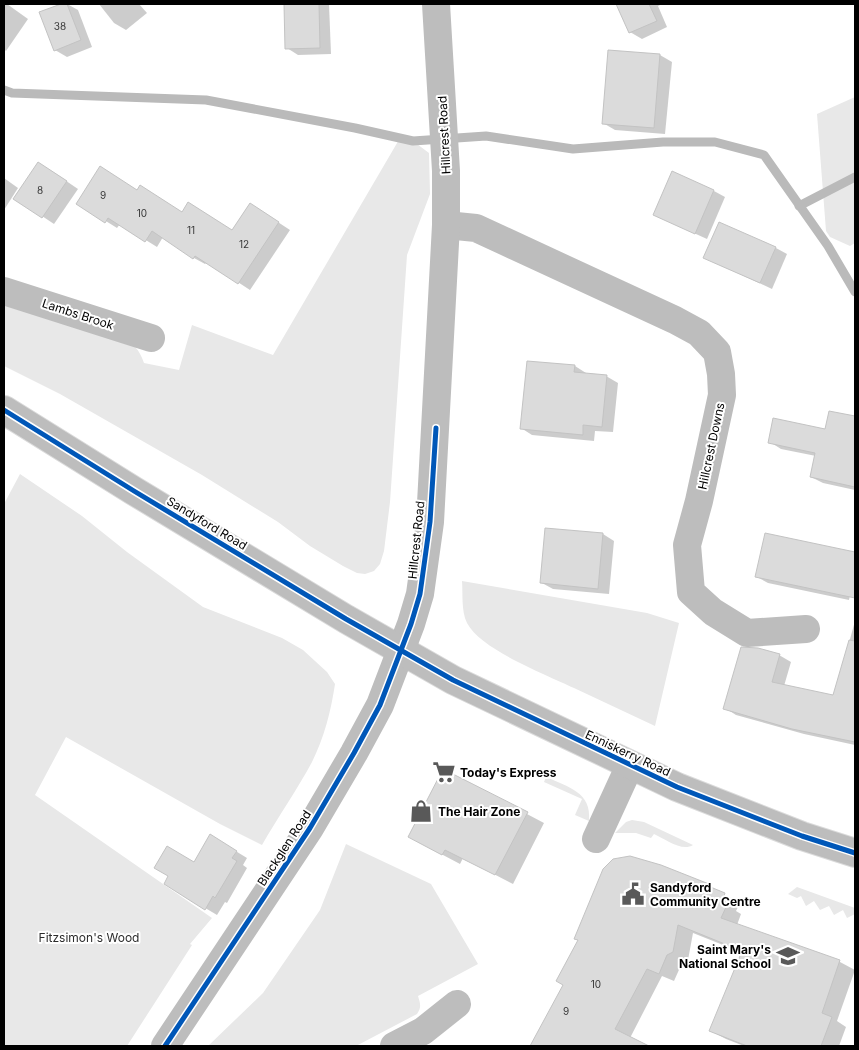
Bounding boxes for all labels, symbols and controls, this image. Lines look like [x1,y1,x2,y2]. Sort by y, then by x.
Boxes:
house number: 38 [54,20,66,32]
street label: Hillcrest Road [434,95,454,175]
house number: 8 [37,184,43,196]
house number: 9 [100,189,106,201]
house number: 10 [137,207,147,219]
house number: 11 [187,224,195,236]
house number: 12 [239,238,249,250]
street label: Lambs Brook [40,295,116,333]
street label: Hillcrest Downs [694,401,728,491]
street label: Sandyford Road [164,493,250,553]
street label: Hillcrest Road [404,500,428,580]
street label: Enniskerry Road [583,727,673,779]
supermarket icon: Today's Express [431,759,457,785]
place label: Today's Express [460,765,557,780]
shop icon: The Hair Zone [408,798,434,824]
place label: The Hair Zone [438,804,520,819]
street label: Blackglen Road [254,807,314,889]
place label: Sandyford Community Centre [650,880,761,909]
public building icon: Sandyford Community Centre [620,881,646,907]
park label: Fitzsimon's Wood [39,930,139,945]
place label: Saint Mary's National School [679,942,771,971]
school or university icon: Saint Mary's National School [775,943,801,969]
house number: 10 [591,978,601,990]
house number: 9 [563,1005,569,1017]

